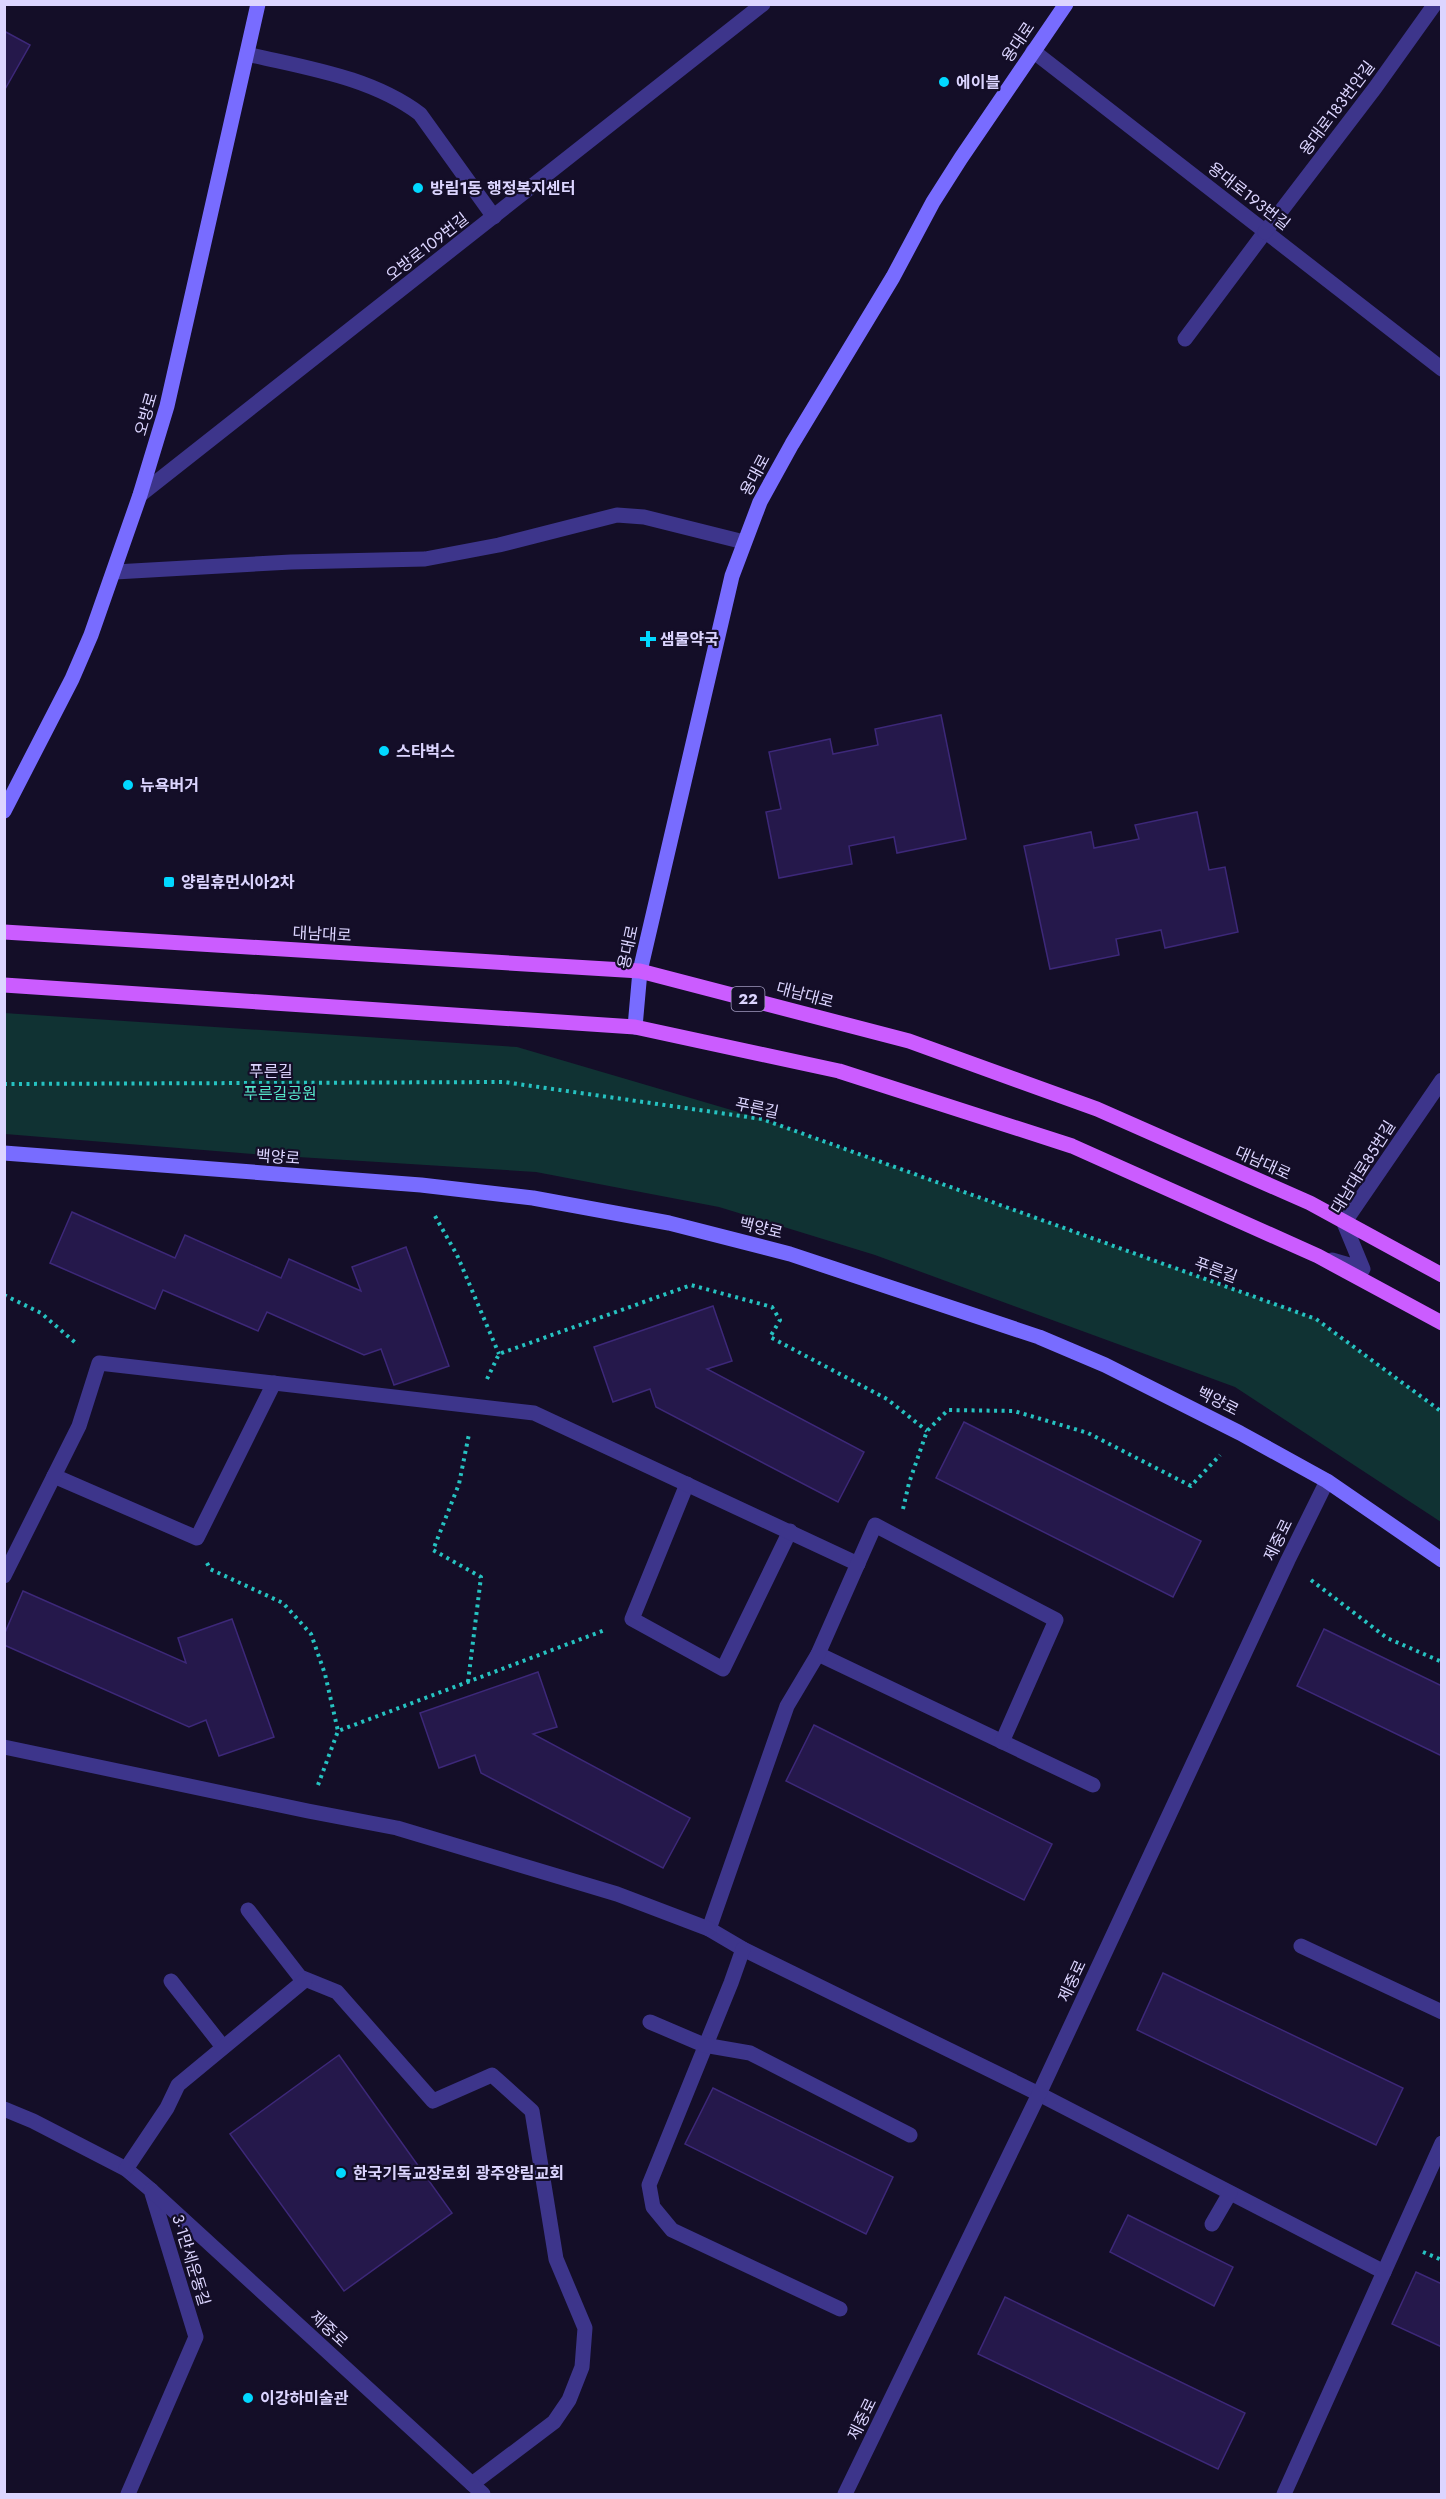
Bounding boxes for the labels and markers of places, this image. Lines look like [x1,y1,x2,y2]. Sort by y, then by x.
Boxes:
place label: 에이블 [956,71,1000,94]
marker: 에이블 [937,75,951,89]
place label: 방림1동 행정복지센터 [430,177,575,200]
marker: 방림1동 행정복지센터 [411,181,425,195]
place label: 샘물약국 [660,628,719,651]
marker: 샘물약국 [641,632,655,646]
place label: 스타벅스 [396,740,455,763]
marker: 스타벅스 [377,744,391,758]
place label: 뉴욕버거 [140,774,199,797]
marker: 뉴욕버거 [121,778,135,792]
place label: 양림휴먼시아2차 [181,871,295,894]
marker: 양림휴먼시아2차 [162,875,176,889]
place label: 한국기독교장로회 광주양림교회 [353,2162,564,2185]
marker: 한국기독교장로회 광주양림교회 [334,2166,348,2180]
place label: 이강하미술관 [260,2387,349,2410]
marker: 이강하미술관 [241,2391,255,2405]

